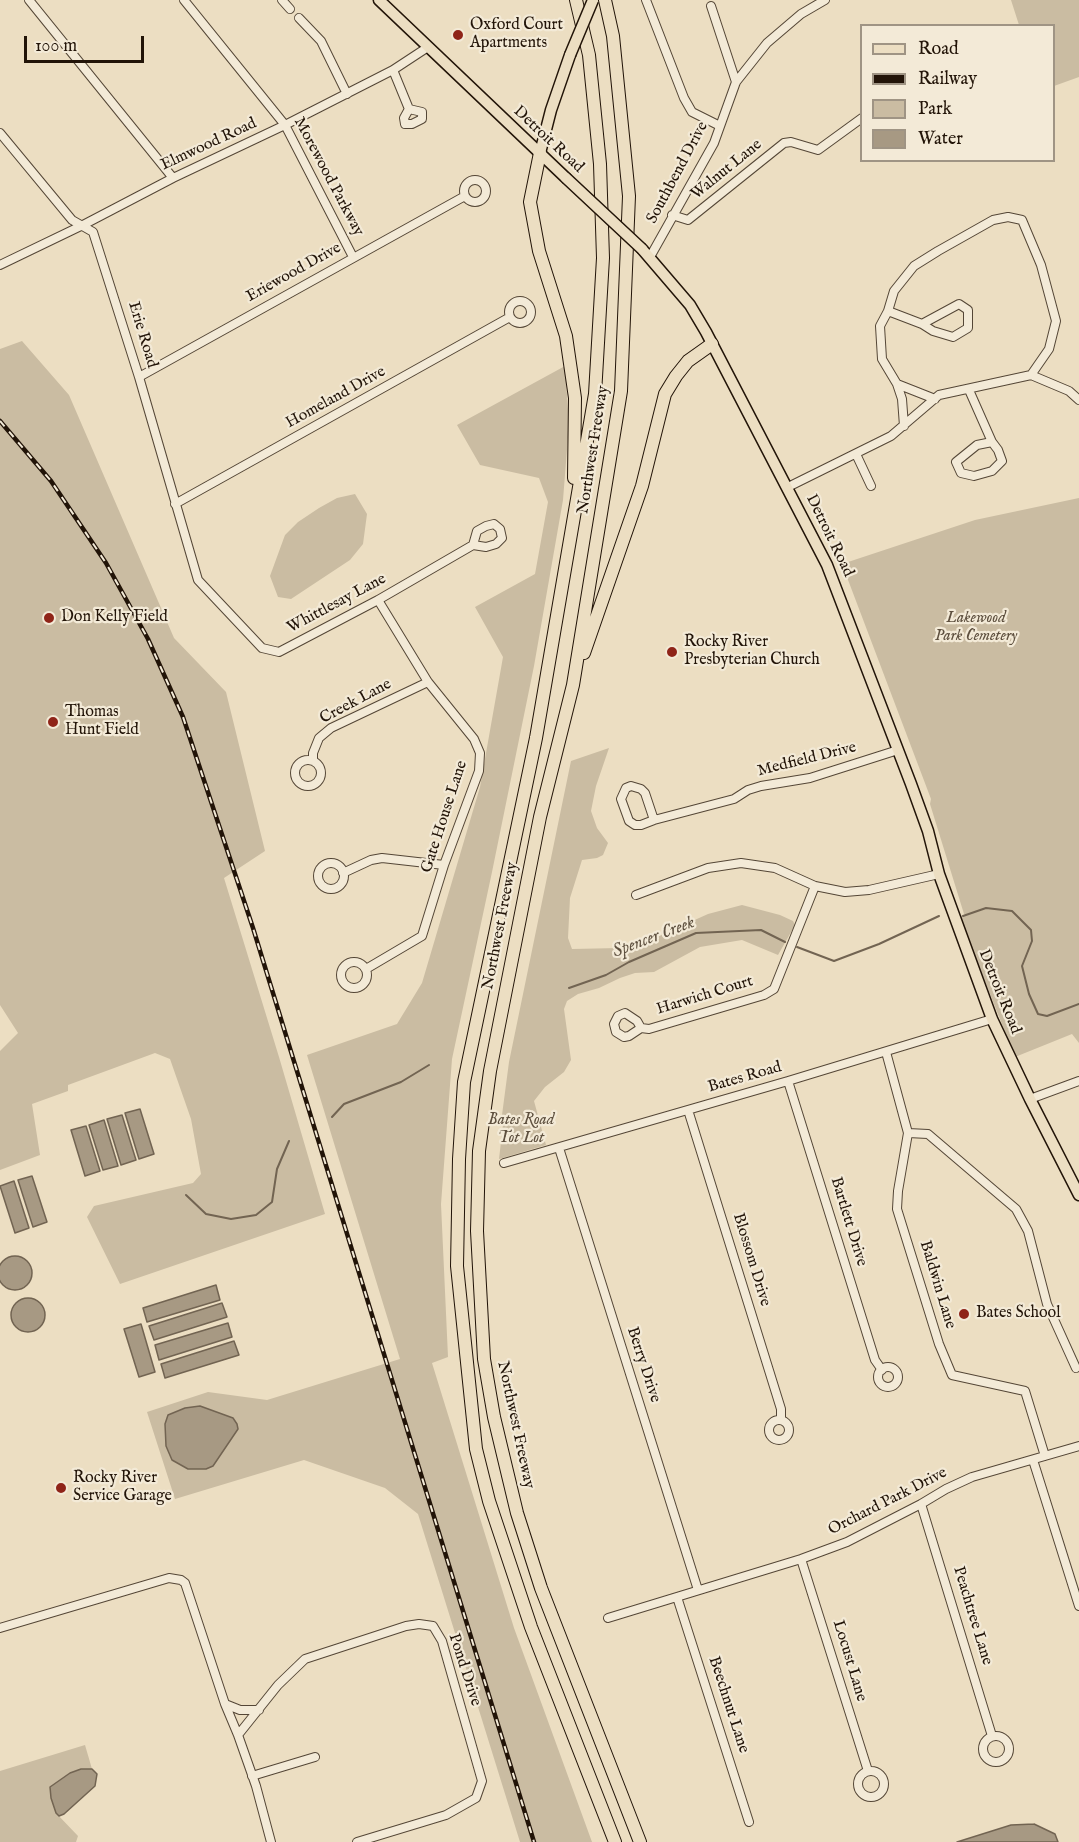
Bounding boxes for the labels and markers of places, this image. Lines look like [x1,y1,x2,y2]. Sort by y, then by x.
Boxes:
place label: Oxford Court Apartments [470,16,563,54]
marker: Oxford Court Apartments [451,28,465,42]
place label: Don Kelly Field [61,608,168,628]
marker: Don Kelly Field [42,611,56,625]
place label: Rocky River Presbyterian Church [684,633,820,671]
marker: Rocky River Presbyterian Church [665,645,679,659]
place label: Thomas Hunt Field [65,703,139,741]
marker: Thomas Hunt Field [46,715,60,729]
place label: Bates School [976,1304,1061,1324]
marker: Bates School [957,1307,971,1321]
place label: Rocky River Service Garage [73,1469,172,1507]
marker: Rocky River Service Garage [54,1481,68,1495]

